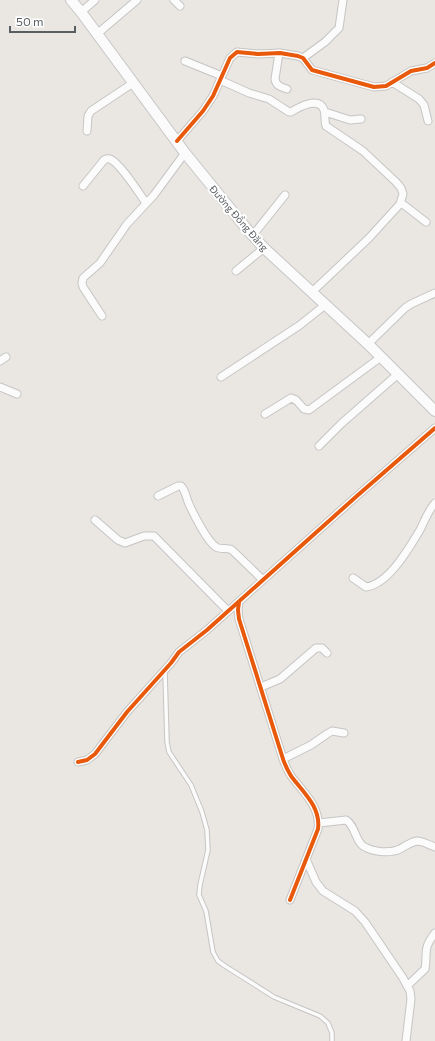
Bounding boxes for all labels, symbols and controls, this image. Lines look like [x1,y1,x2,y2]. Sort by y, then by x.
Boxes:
scale bar [10,8,75,34]
text: 50 m [16,14,44,28]
street label: Đường Đồng Đăng [207,182,271,254]

